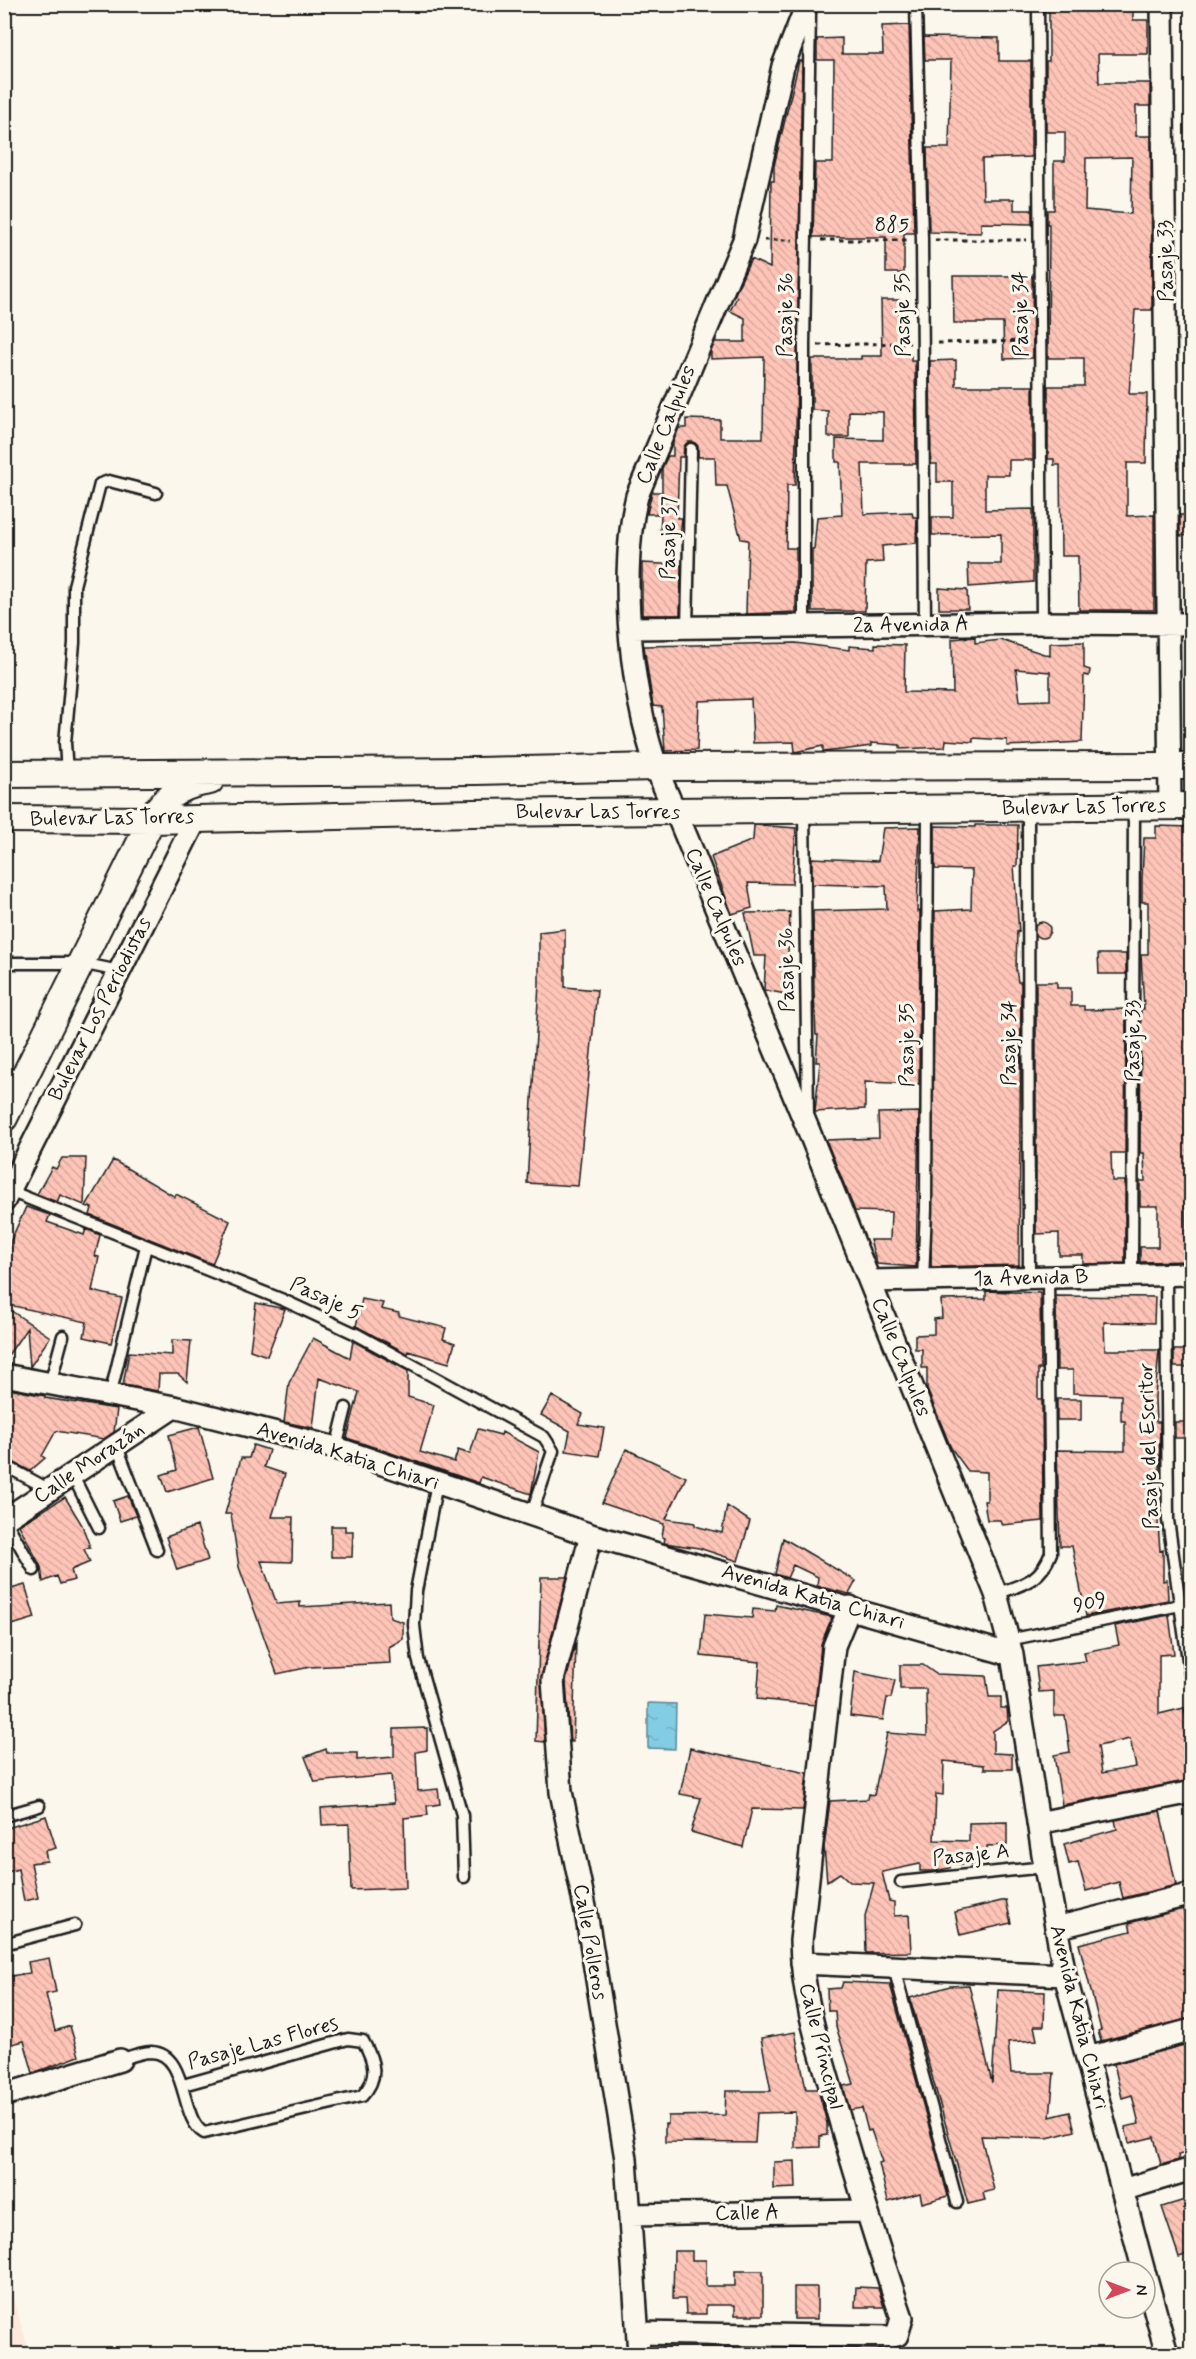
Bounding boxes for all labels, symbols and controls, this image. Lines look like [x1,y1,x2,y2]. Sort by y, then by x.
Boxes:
street label: 885 [874,211,910,239]
street label: Pasaje 33 [1151,220,1181,302]
street label: Pasaje 34 [1006,271,1036,357]
street label: Pasaje 36 [771,272,801,358]
street label: Pasaje 35 [888,273,918,357]
street label: Calle Calpules [629,361,703,489]
street label: Pasaje 37 [654,496,684,580]
street label: 2a Avenida A [853,610,969,640]
street label: Bulevar Las Torres [1002,792,1166,822]
street label: Bulevar Las Torres [516,798,680,826]
street label: Bulevar Las Torres [30,803,194,833]
street label: Calle Calpules [678,843,754,971]
street label: Bulevar Los Periodistas [42,912,158,1106]
street label: Pasaje 36 [772,927,802,1013]
street label: Pasaje 34 [995,1000,1023,1086]
street label: Pasaje 33 [1119,1000,1147,1082]
street label: Pasaje 35 [893,1003,921,1087]
street label: 1a Avenida B [973,1263,1089,1293]
street label: Pasaje 5 [285,1270,367,1328]
street label: Calle Calpules [864,1293,938,1421]
street label: Pasaje del Escritor [1132,1362,1166,1530]
street label: Avenida Katia Chiari [253,1415,443,1497]
street label: Calle Morazán [28,1416,150,1510]
street label: Avenida Katia Chiari [718,1557,908,1637]
street label: 909 [1071,1586,1109,1620]
street label: Pasaje A [931,1837,1011,1873]
street label: Calle Polleros [566,1882,614,2002]
street label: Avenida Katia Chiari [1043,1922,1116,2112]
street label: Calle Principal [792,1980,850,2112]
street label: Pasaje Las Flores [185,2009,341,2077]
street label: Calle A [715,2198,779,2228]
north arrow [1097,2260,1157,2320]
text: N [1130,2285,1151,2295]

